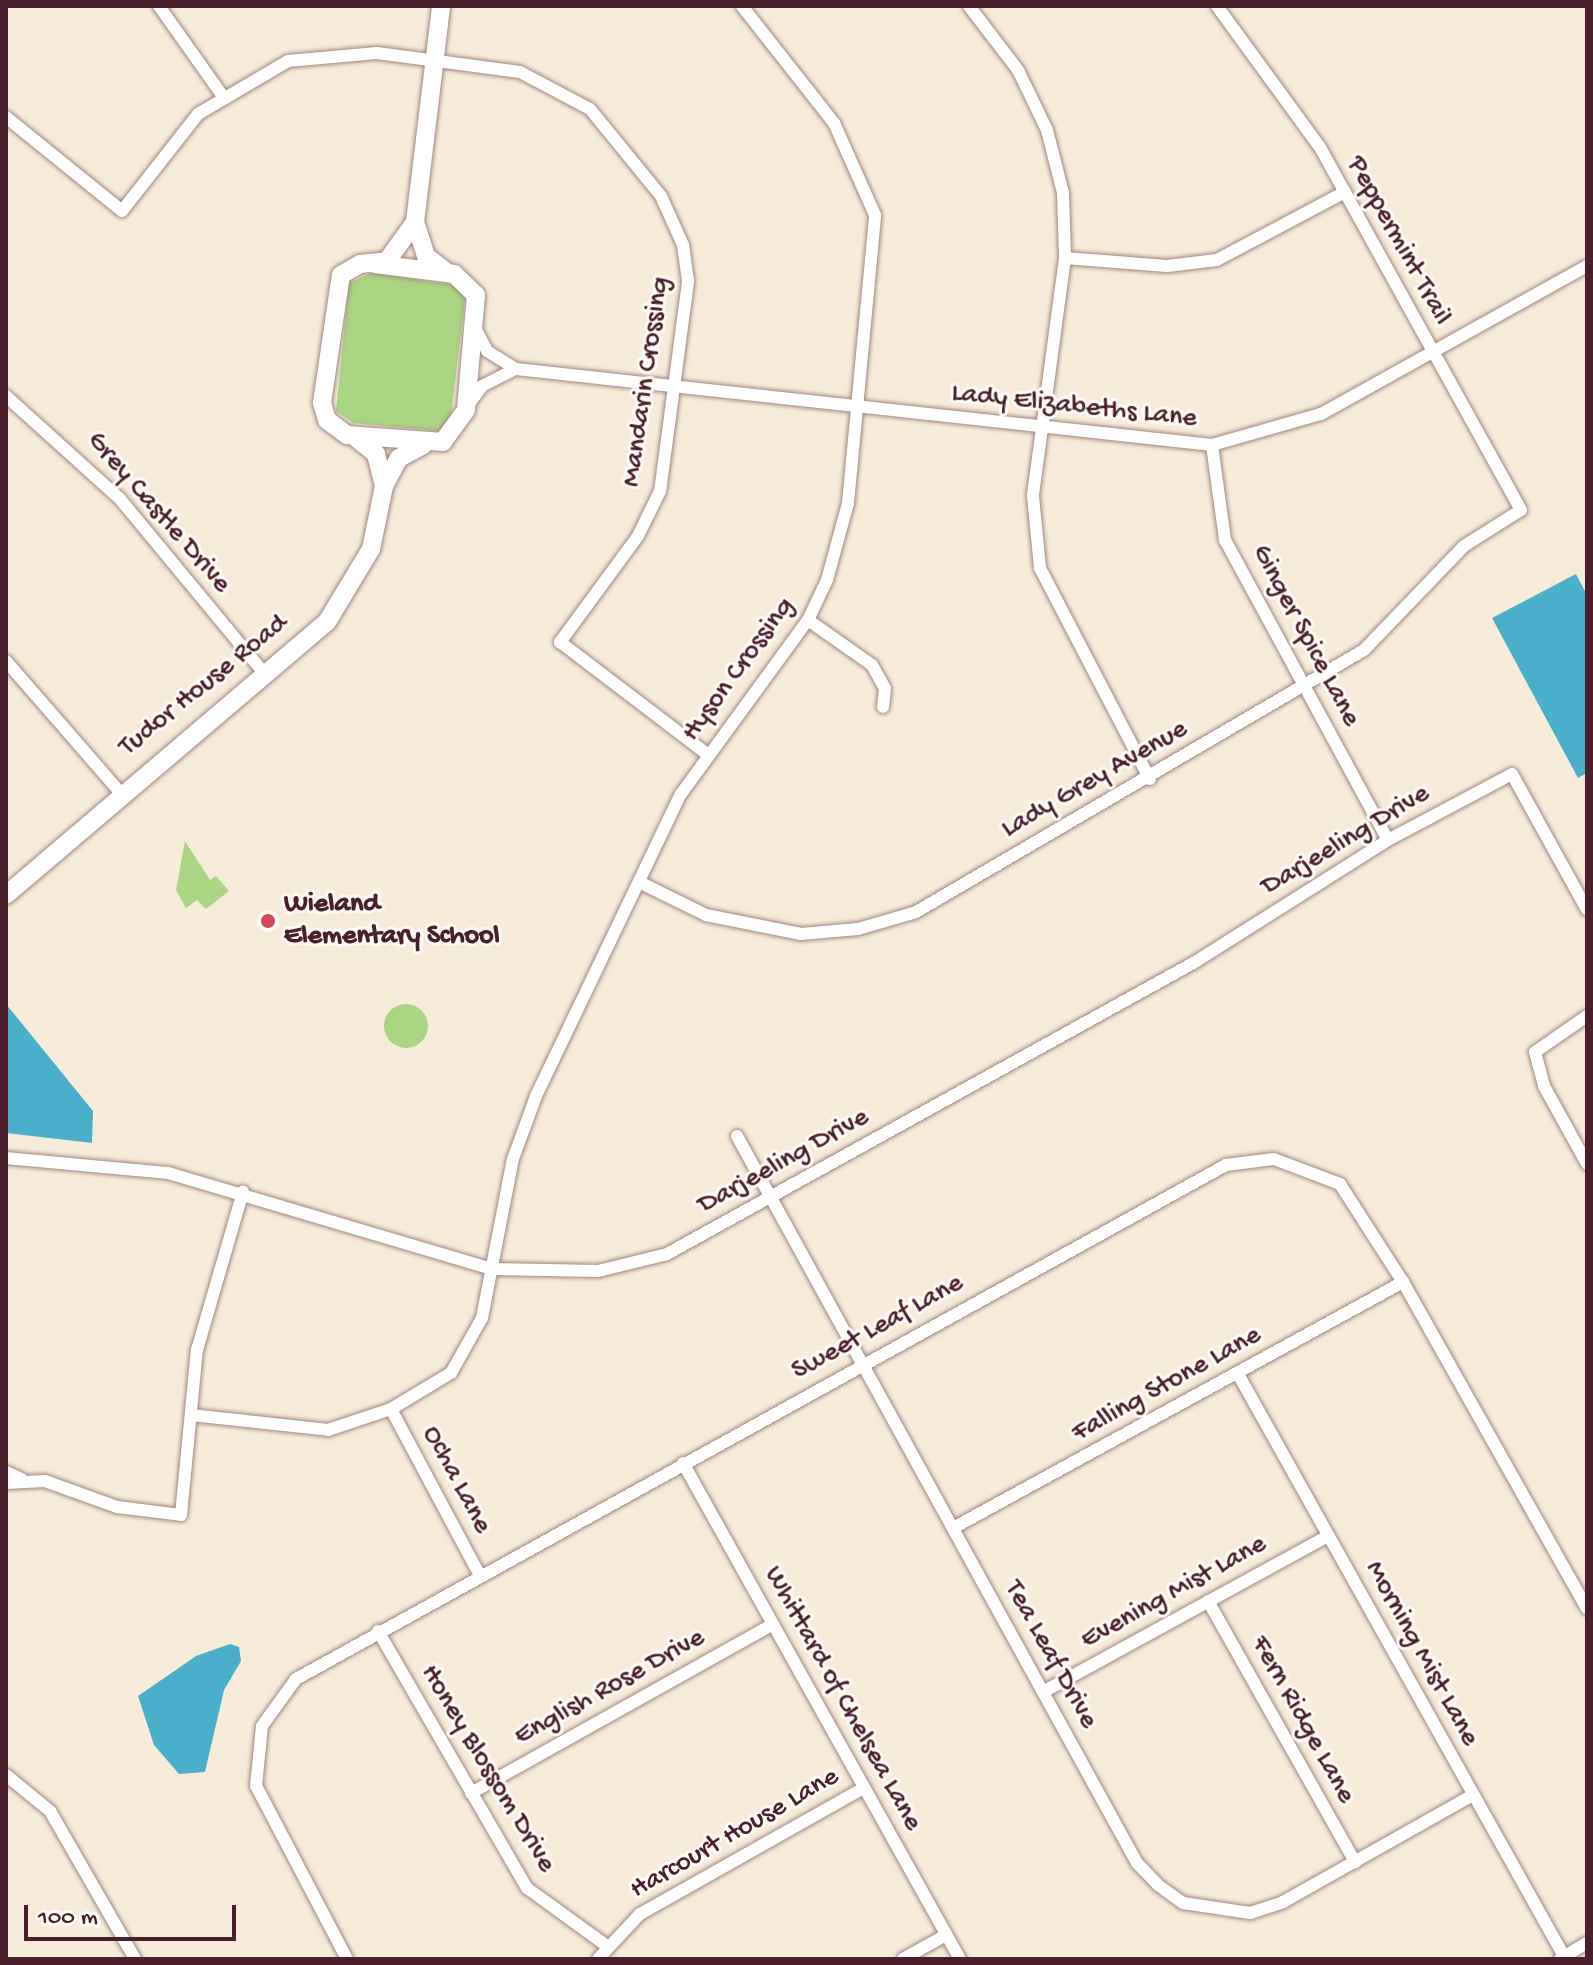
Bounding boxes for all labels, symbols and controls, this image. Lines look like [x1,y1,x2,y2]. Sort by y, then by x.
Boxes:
street label: Peppermint Trail [1338,151,1458,331]
street label: Mandarin Crossing [616,275,678,489]
street label: Lady Elizabeths Lane [950,377,1198,437]
street label: Grey Castle Drive [79,425,237,601]
street label: Ginger Spice Lane [1243,539,1367,733]
street label: Hyson Crossing [675,591,803,749]
street label: Tudor House Road [113,608,295,764]
street label: Lady Grey Avenue [996,713,1194,847]
street label: Darjeeling Drive [1256,778,1436,904]
place label: Wieland Elementary School [284,888,500,954]
marker: Wieland Elementary School [259,912,277,930]
street label: Darjeeling Drive [693,1101,875,1223]
street label: Sweet Leaf Lane [786,1267,970,1389]
street label: Falling Stone Lane [1067,1319,1267,1451]
street label: Ocha Lane [414,1420,498,1540]
street label: Evening Mist Lane [1075,1528,1273,1658]
street label: Morning Mist Lane [1356,1556,1486,1752]
street label: Whittard of Chelsea Lane [755,1561,929,1837]
street label: Tea Leaf Drive [996,1575,1104,1735]
street label: English Rose Drive [509,1622,711,1754]
street label: Fern Ridge Lane [1242,1630,1362,1810]
street label: Honey Blossom Drive [412,1659,562,1879]
street label: Harcourt House Lane [625,1761,845,1907]
scale bar [28,1889,240,1939]
text: 100 m [38,1904,98,1933]

